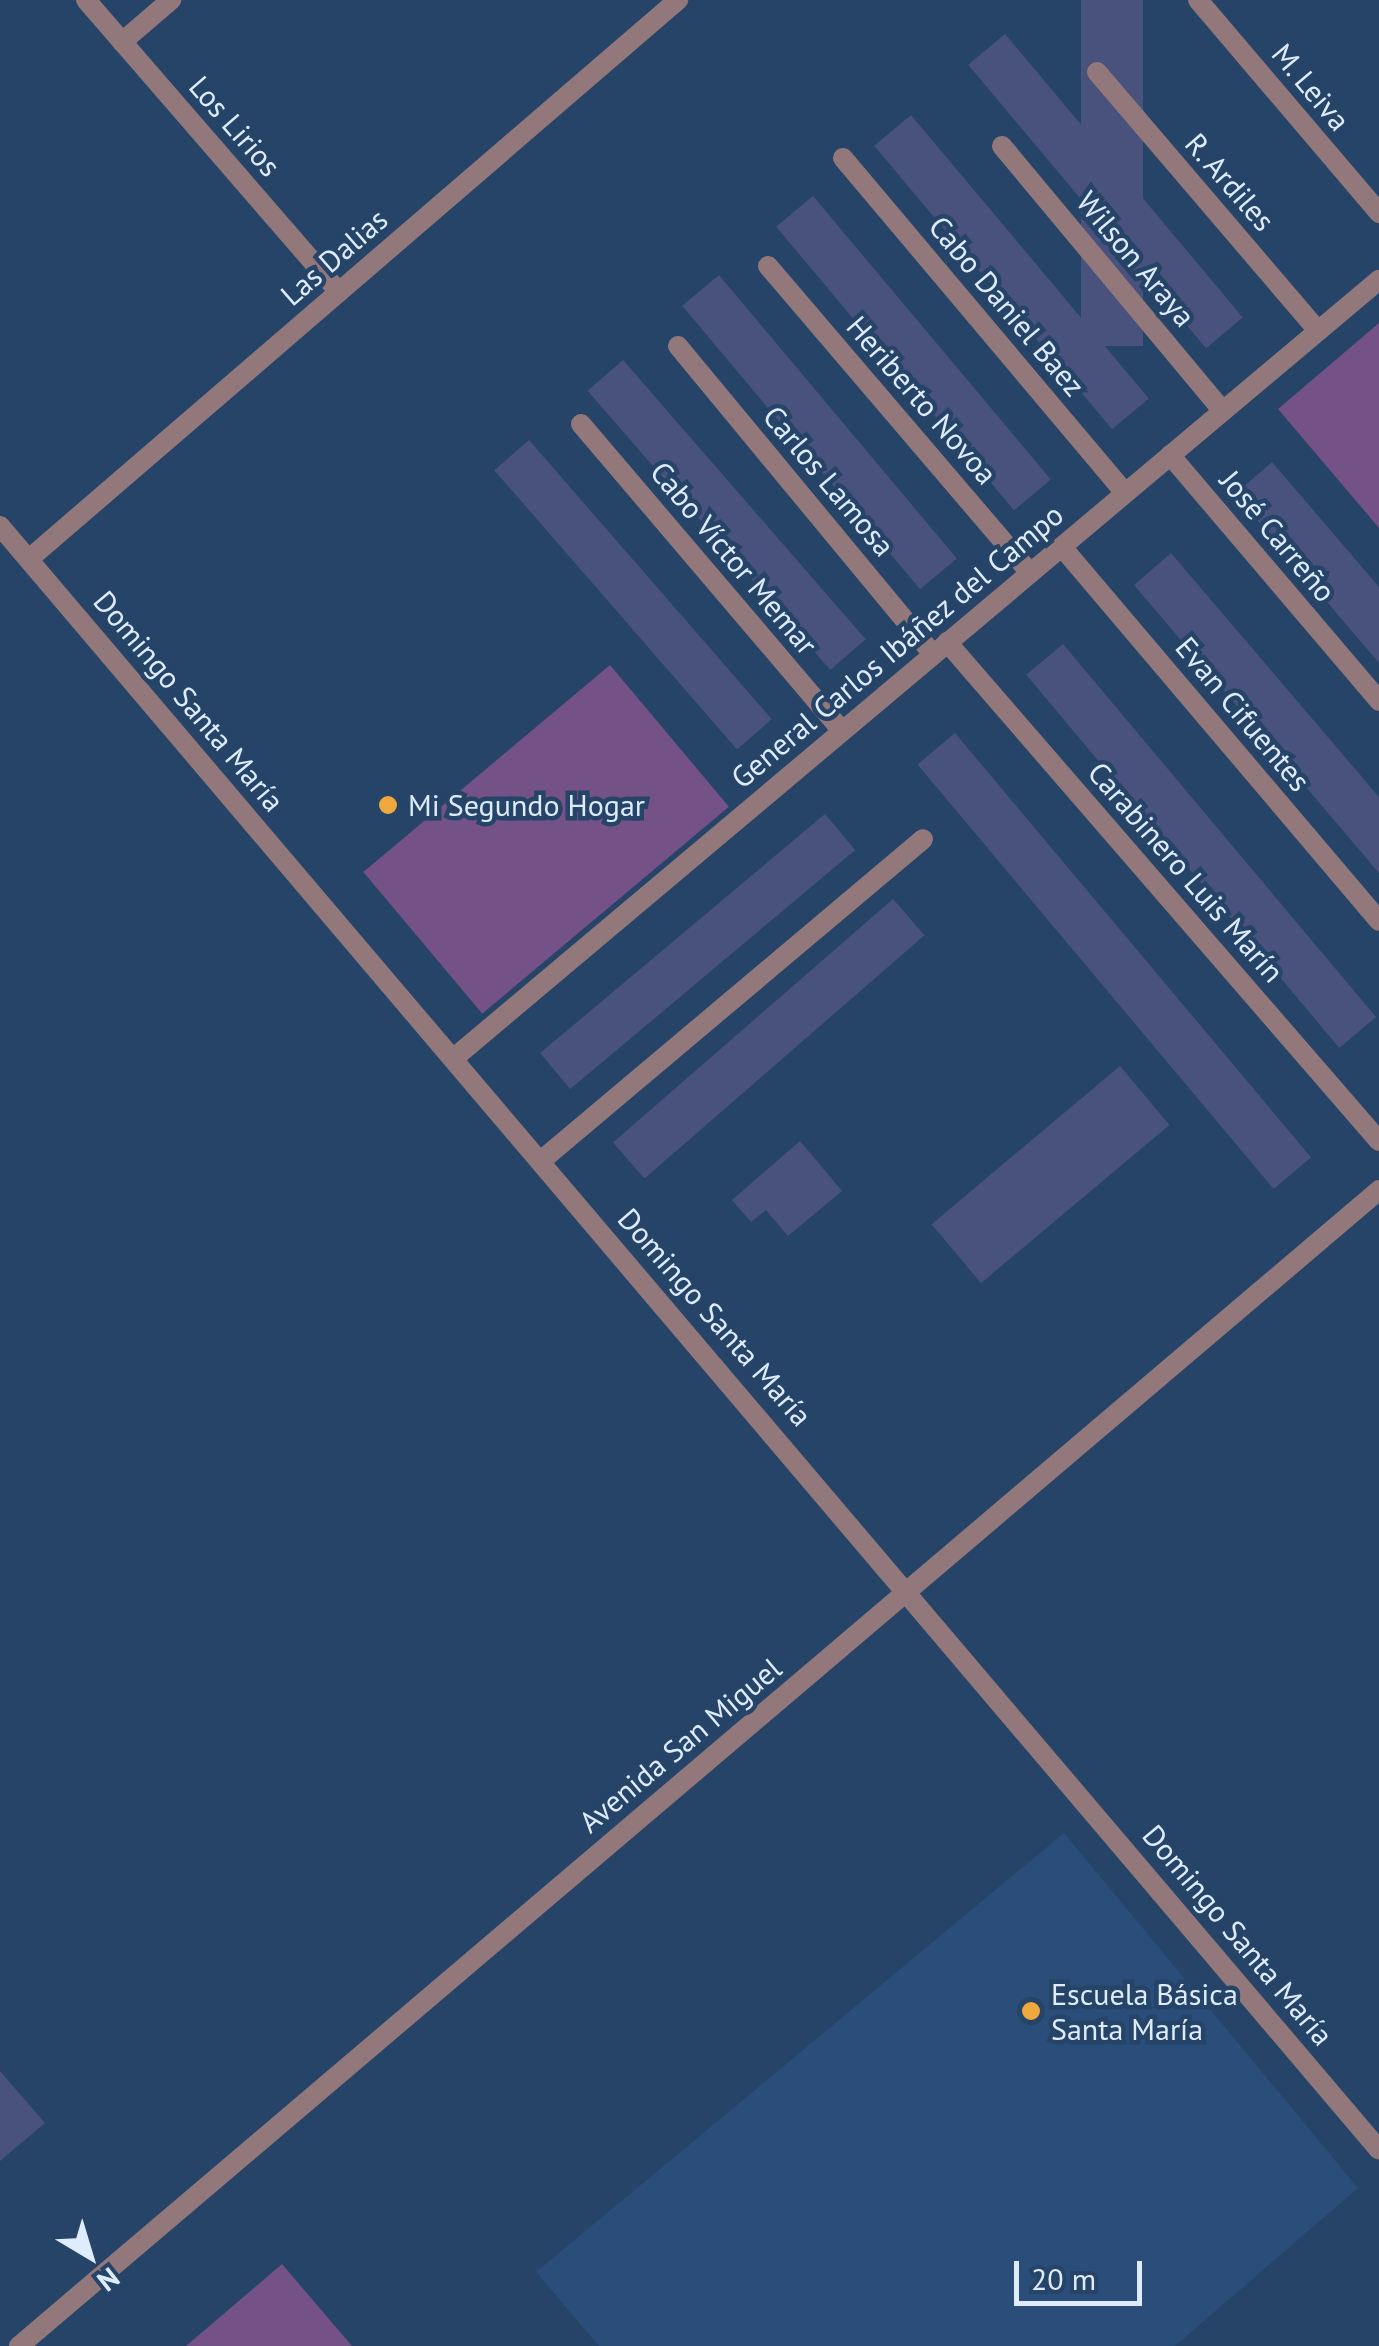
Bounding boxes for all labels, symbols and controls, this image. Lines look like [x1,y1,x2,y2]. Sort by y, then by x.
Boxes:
street label: M. Leiva [1264,35,1358,139]
street label: Los Lirios [182,69,288,183]
street label: R. Ardiles [1177,125,1283,239]
street label: Wilson Araya [1069,184,1203,334]
street label: Las Dalias [273,201,395,313]
street label: Cabo Daniel Baez [921,209,1093,403]
street label: Heriberto Novoa [839,309,1005,491]
street label: Carlos Lamosa [756,399,902,563]
street label: Cabo Víctor Memar [643,454,825,662]
street label: José Carreño [1213,463,1343,609]
street label: General Carlos Ibáñez del Campo [723,496,1071,796]
street label: Domingo Santa María [86,583,292,819]
street label: Evan Cifuentes [1168,630,1318,798]
street label: Carabinero Luis Marín [1081,755,1291,989]
place label: Mi Segundo Hogar [408,787,645,823]
marker: Mi Segundo Hogar [377,794,399,816]
street label: Domingo Santa María [611,1201,819,1433]
street label: Avenida San Miguel [572,1650,788,1840]
street label: Domingo Santa María [1135,1817,1341,2053]
place label: Escuela Básica Santa María [1051,1976,1238,2046]
marker: Escuela Básica Santa María [1020,2000,1042,2022]
north arrow [40,2206,140,2306]
scale bar [1019,2241,1146,2303]
text: 20 m [1031,2259,1096,2298]
text: N [90,2260,127,2300]

